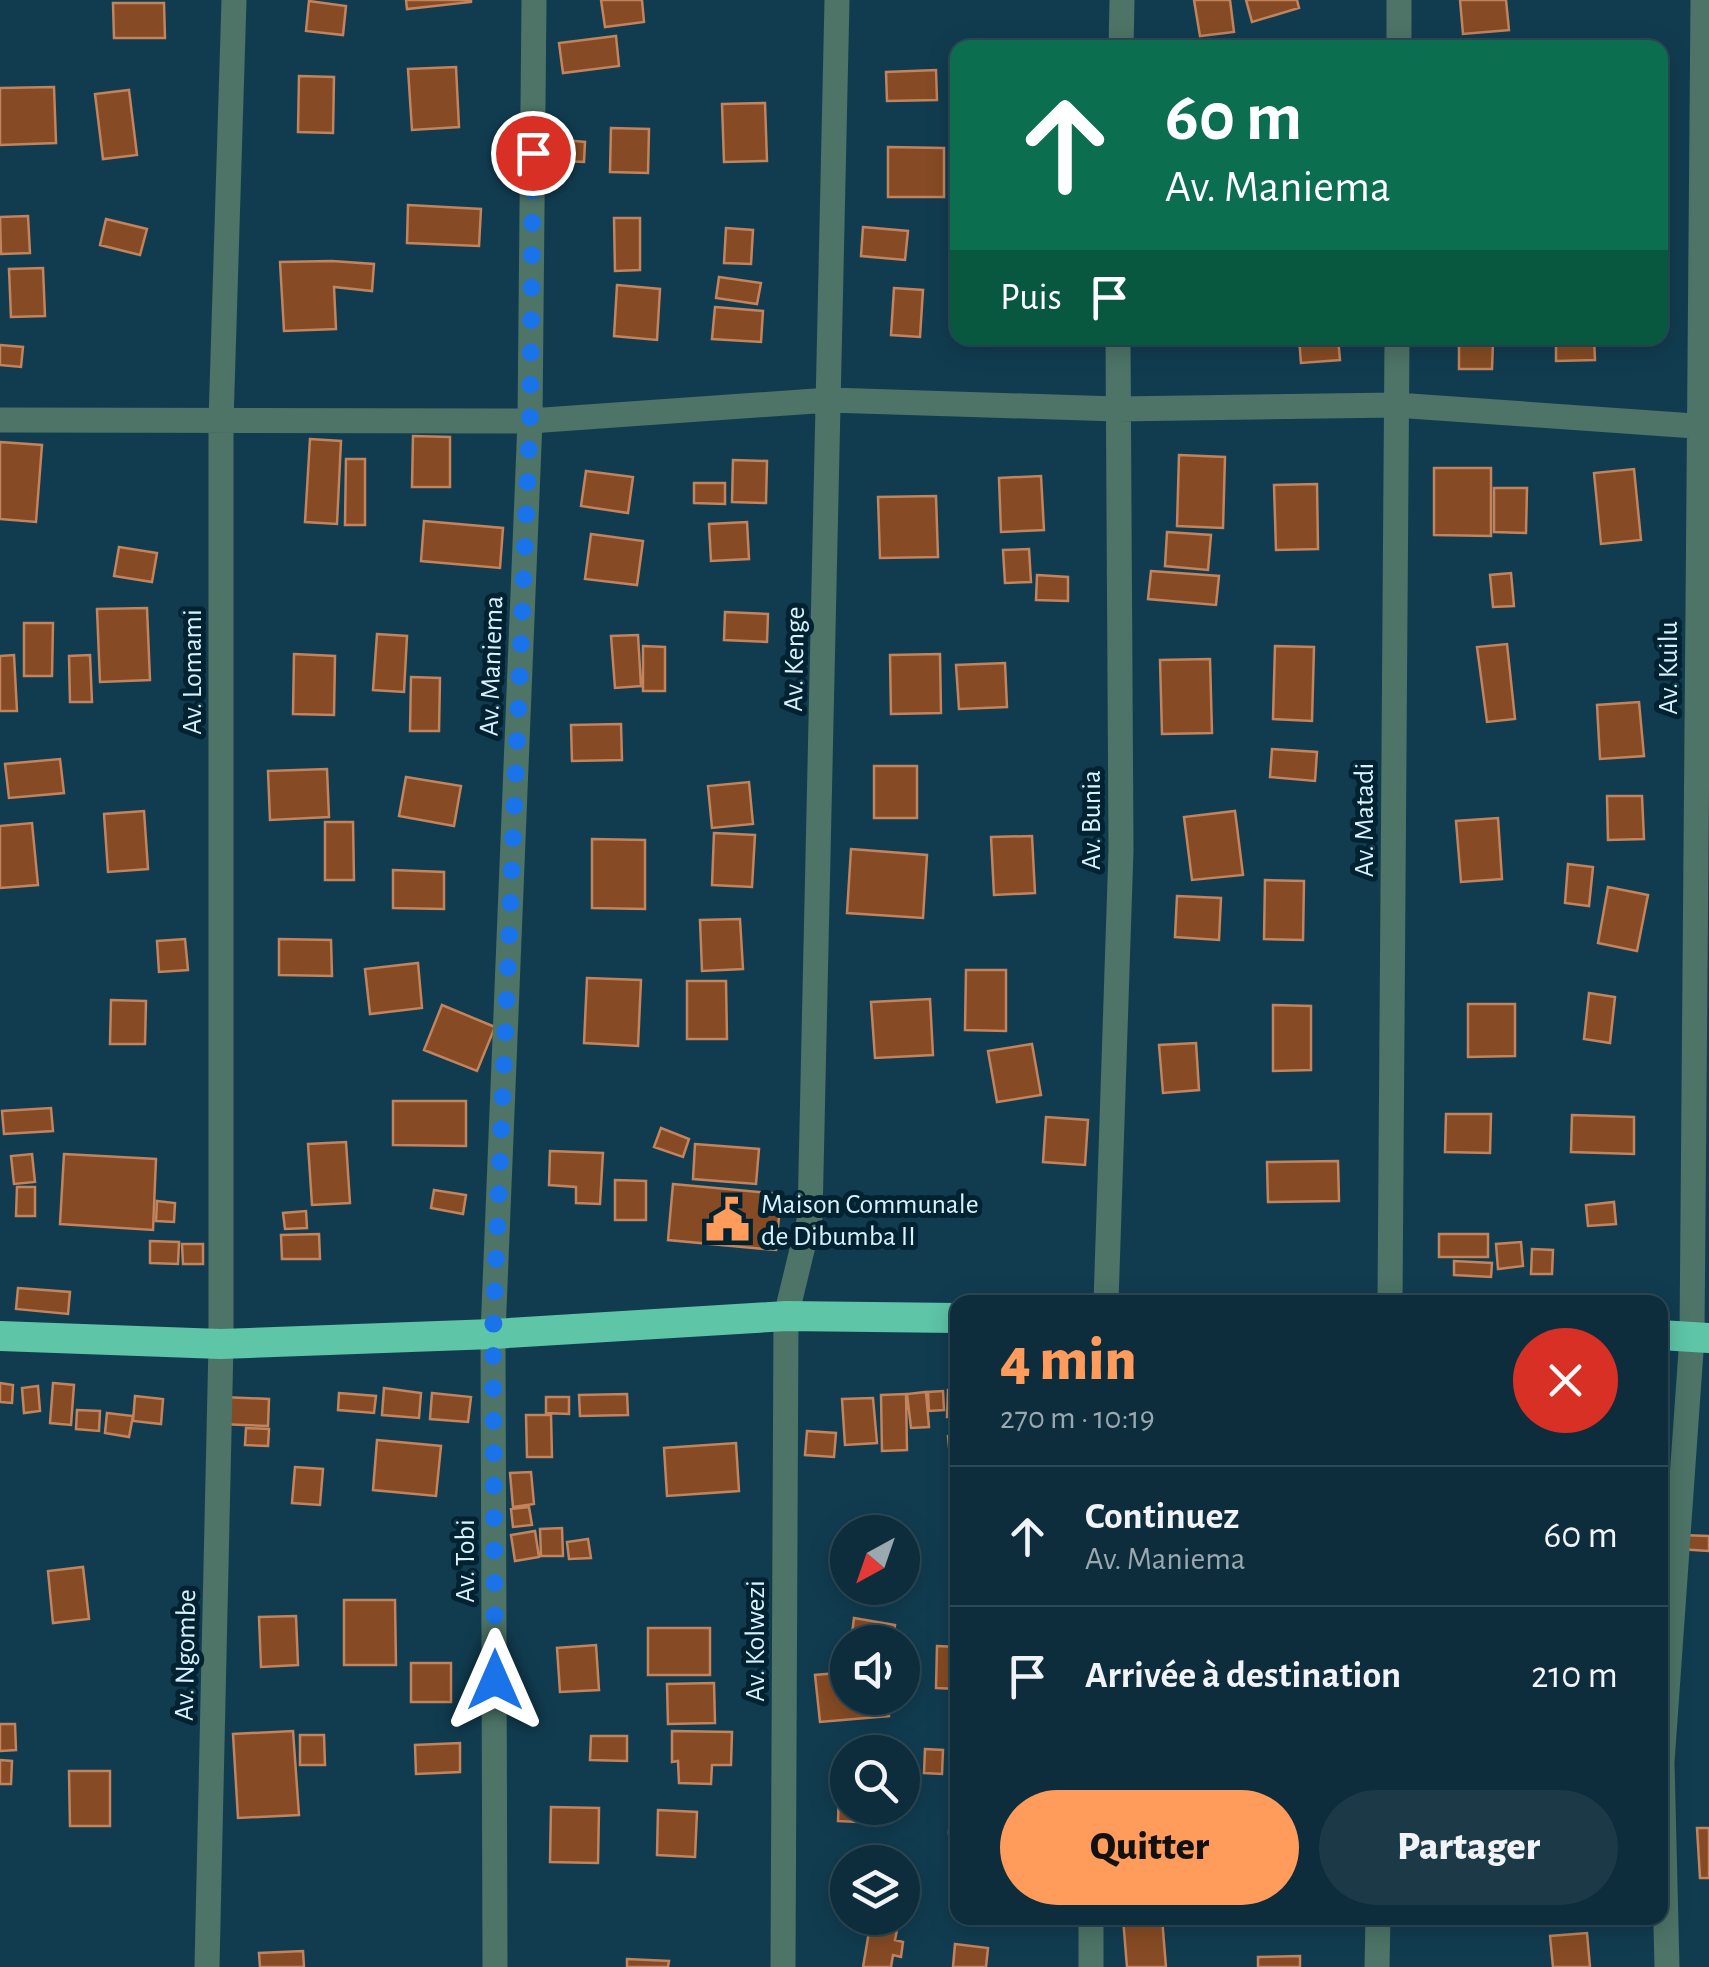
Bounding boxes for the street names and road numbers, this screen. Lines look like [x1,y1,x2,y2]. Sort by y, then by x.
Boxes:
street label: Av. Maniema [476,595,508,737]
street label: Av. Kenge [780,606,810,712]
street label: Av. Lomami [179,609,207,735]
street label: Av. Kuilu [1655,621,1683,715]
street label: Av. Matadi [1351,763,1379,877]
street label: Av. Bunia [1078,770,1106,870]
street label: Av. Tobi [452,1519,480,1603]
street label: Av. Kolwezi [742,1580,770,1702]
street label: Av. Ngombe [171,1589,201,1721]

